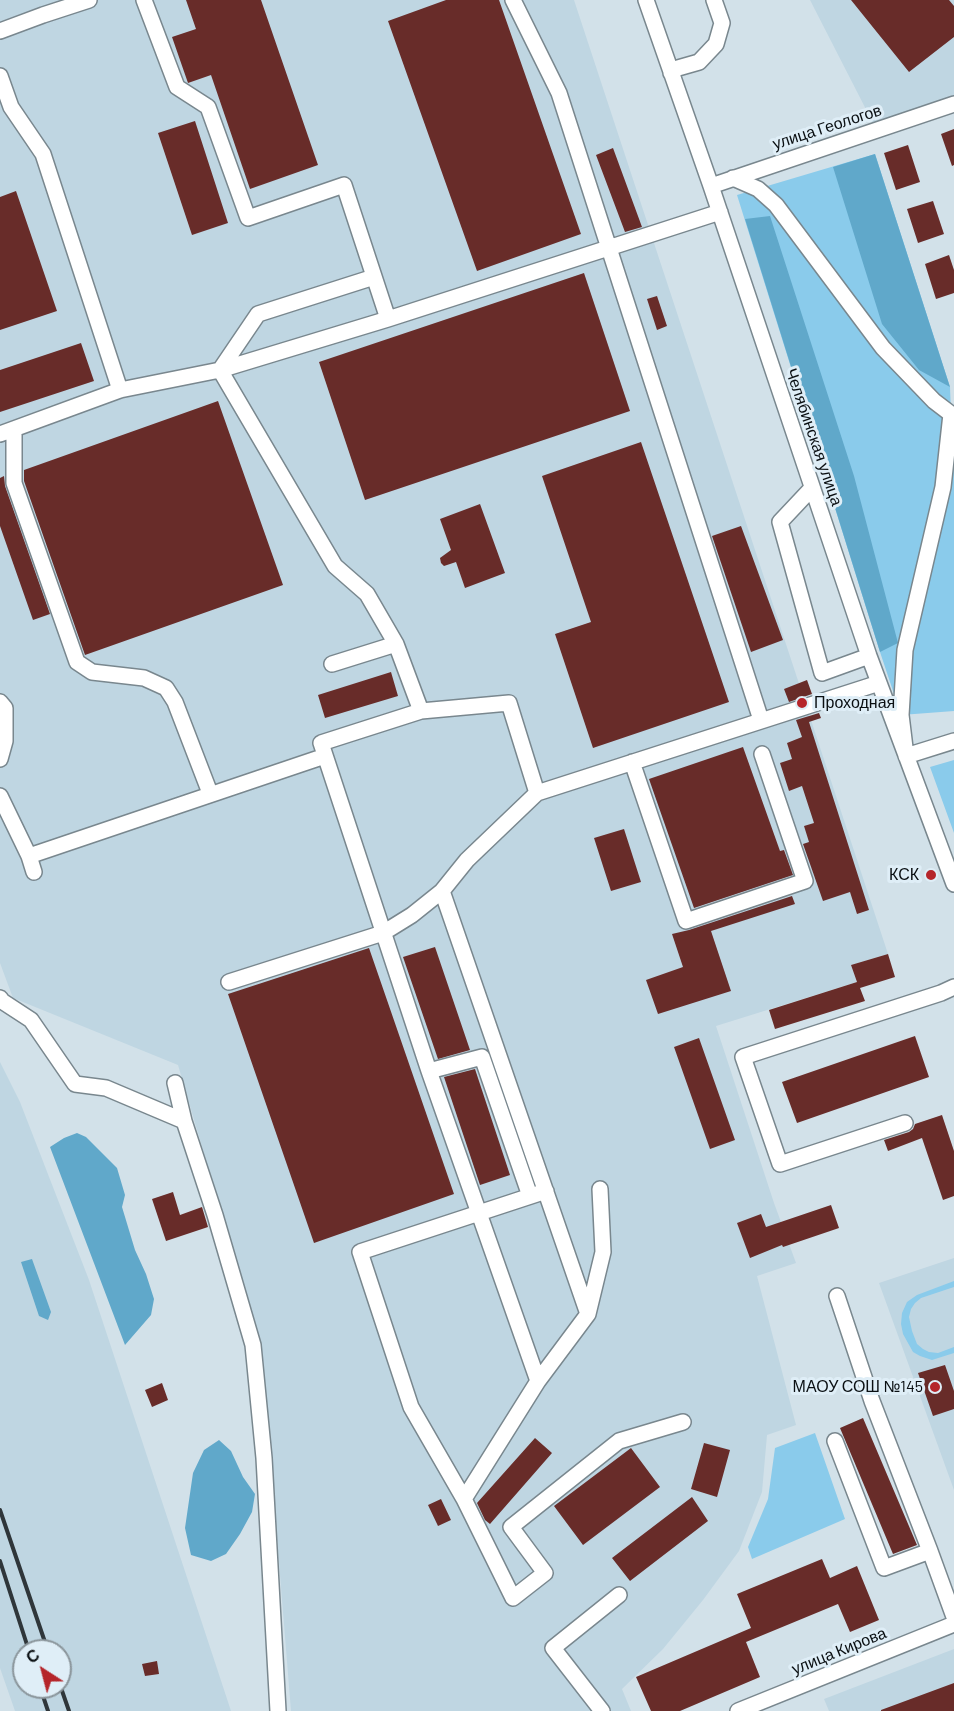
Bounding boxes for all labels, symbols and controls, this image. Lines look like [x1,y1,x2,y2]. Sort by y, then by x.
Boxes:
street label: улица Геологов [770,100,884,154]
street label: Челябинская улица [781,366,847,508]
place label: Проходная [814,693,895,713]
marker: Проходная [795,696,809,710]
place label: КСК [889,865,919,885]
marker: КСК [924,868,938,882]
place label: МАОУ СОШ №145 [793,1377,923,1397]
marker: МАОУ СОШ №145 [928,1380,942,1394]
street label: улица Кирова [789,1623,889,1679]
north arrow [12,1639,72,1699]
text: С [22,1645,43,1667]

